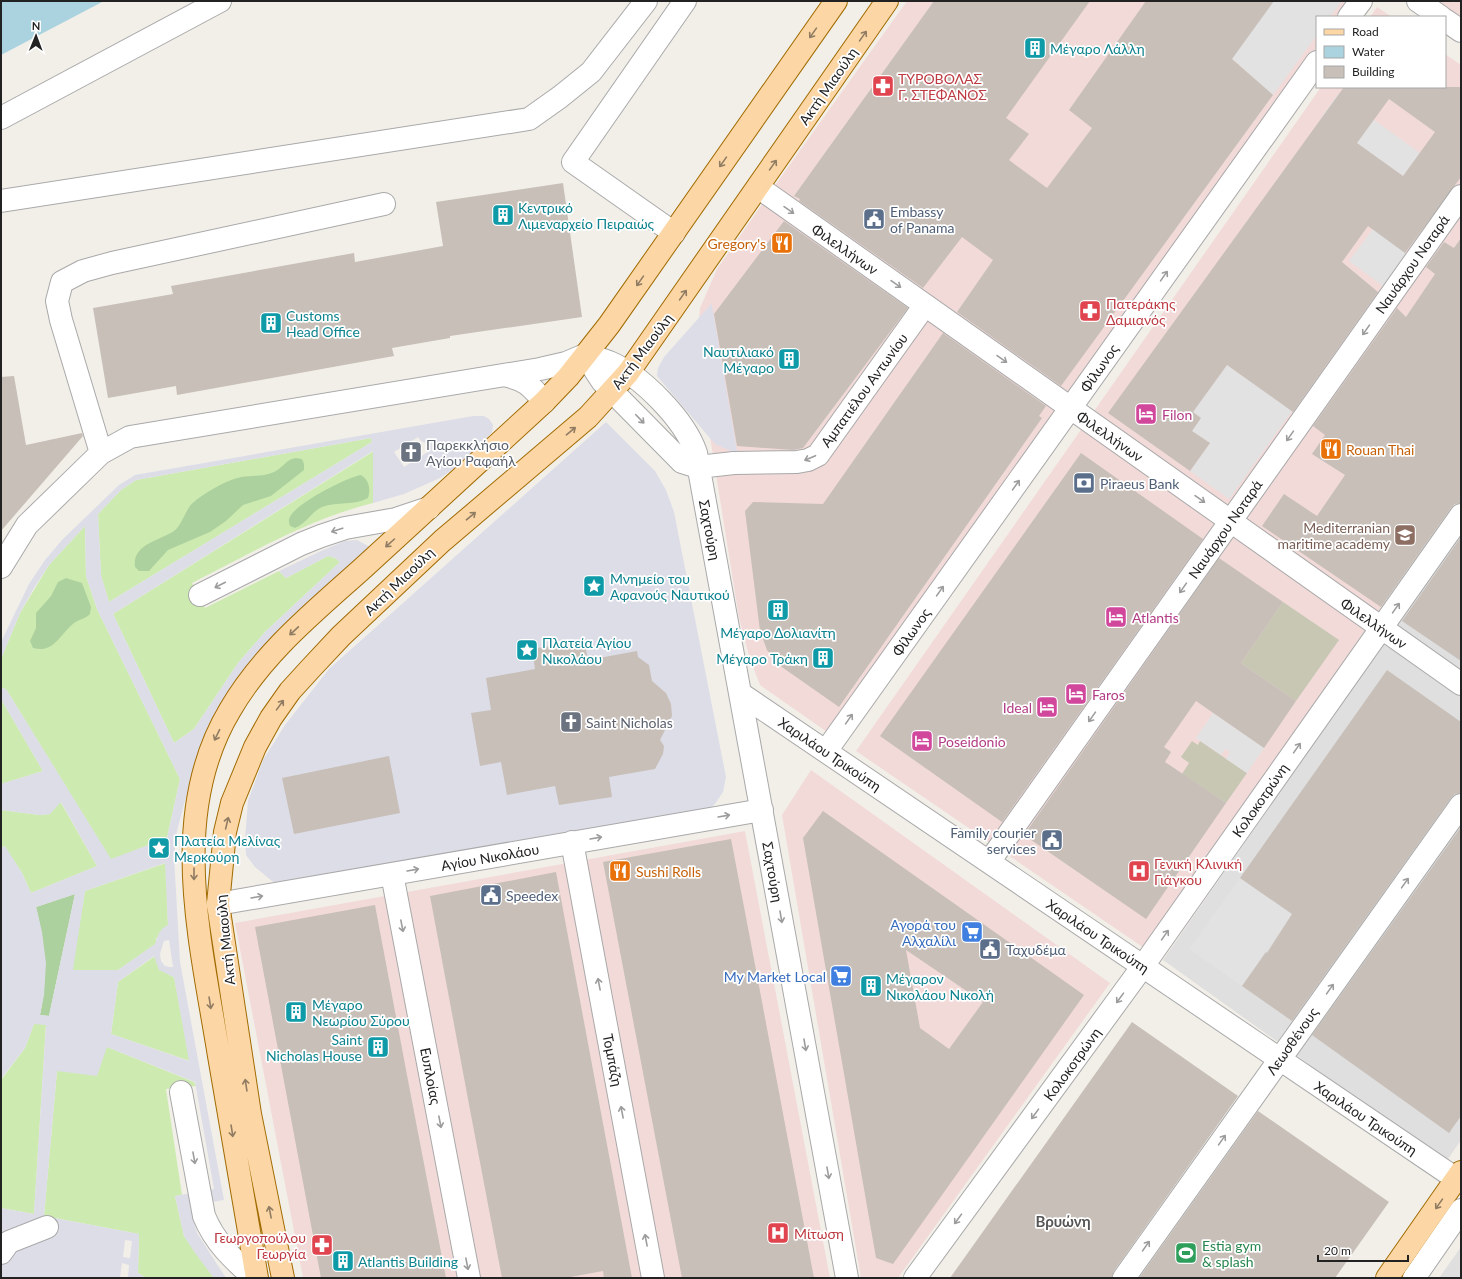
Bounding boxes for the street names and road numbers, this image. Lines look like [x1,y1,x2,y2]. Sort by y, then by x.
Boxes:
street label: Ακτή Μιαούλη [795,44,861,128]
street label: Ναυάρχου Νοταρά [1372,211,1453,317]
street label: Φιλελλήνων [809,220,881,278]
street label: Ακτή Μιαούλη [608,310,676,392]
street label: Αμπατιέλου Αντωνίου [817,330,911,450]
street label: Φίλωνος [1076,340,1122,395]
street label: Φιλελλήνων [1074,407,1146,465]
street label: Ναυάρχου Νοταρά [1185,476,1266,582]
street label: Σαχτούρη [696,498,724,562]
street label: Ακτή Μιαούλη [361,543,437,619]
street label: Φιλελλήνων [1338,594,1410,652]
street label: Φίλωνος [888,604,934,659]
street label: Χαριλάου Τρικούπη [775,713,885,795]
street label: Κολοκοτρώνη [1228,760,1292,840]
street label: Αγίου Νικολάου [440,840,540,874]
street label: Σαχτούρη [759,840,787,904]
street label: Ακτή Μιαούλη [212,894,238,986]
street label: Χαριλάου Τρικούπη [1043,895,1153,977]
street label: Λεωσθένους [1263,1004,1322,1078]
street label: Κολοκοτρώνη [1040,1024,1104,1104]
street label: Τομπάζη [600,1032,626,1088]
street label: Ευπλοίας [417,1046,445,1106]
street label: Χαριλάου Τρικούπη [1311,1077,1421,1159]

